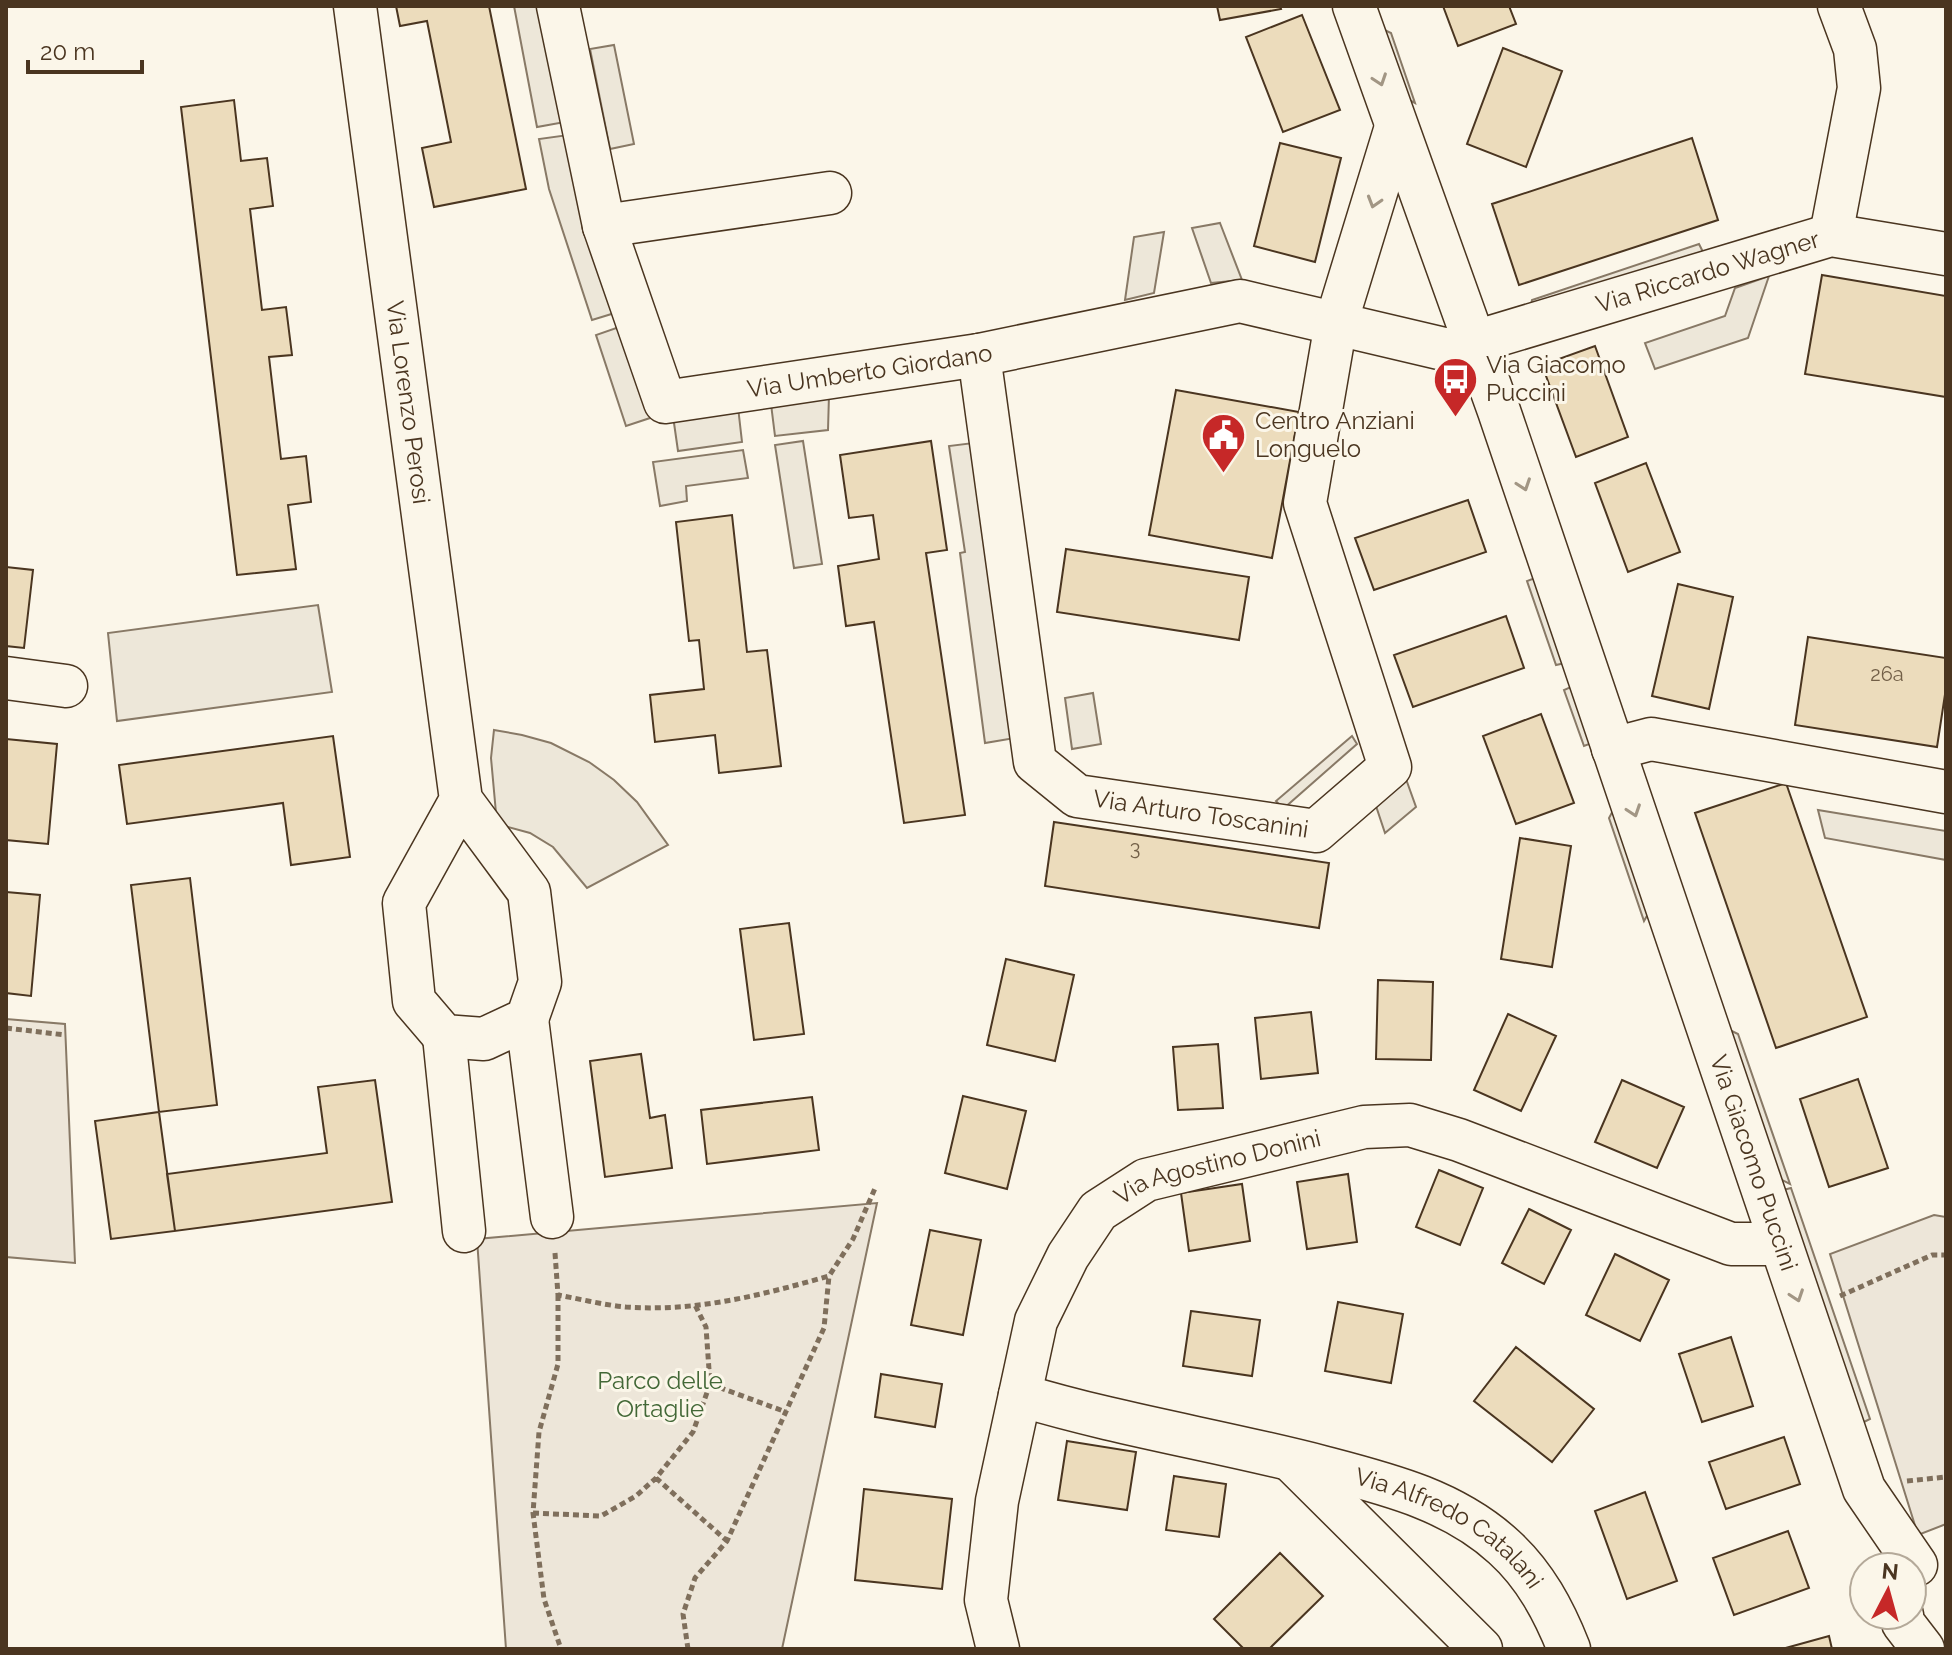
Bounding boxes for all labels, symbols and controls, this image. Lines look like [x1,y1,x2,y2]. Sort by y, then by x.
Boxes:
scale bar [28,24,142,74]
text: 20 m [40,37,95,66]
one-way arrow [1370,72,1386,86]
one-way arrow [1367,194,1383,208]
street label: Via Riccardo Wagner [1592,224,1823,319]
street label: Via Lorenzo Perosi [381,299,436,506]
street label: Via Umberto Giordano [745,338,995,404]
place label: Via Giacomo Puccini [1486,350,1626,407]
bus stop icon: Via Giacomo Puccini [1431,355,1479,418]
place label: Centro Anziani Longuelo [1255,406,1415,463]
public building icon: Centro Anziani Longuelo [1200,411,1248,474]
one-way arrow [1515,478,1531,491]
house number: 26a [1870,662,1904,686]
street label: Via Arturo Toscanini [1091,784,1311,844]
one-way arrow [1624,804,1640,818]
house number: 3 [1130,836,1140,860]
street label: Via Giacomo Puccini [1704,1051,1804,1274]
street label: Via Agostino Donini [1108,1123,1323,1211]
one-way arrow [1787,1289,1804,1303]
park label: Parco delle Ortaglie [597,1366,723,1423]
street label: Via Alfredo Catalani [1352,1461,1550,1594]
north arrow [1848,1551,1928,1631]
text: N [1880,1557,1900,1585]

